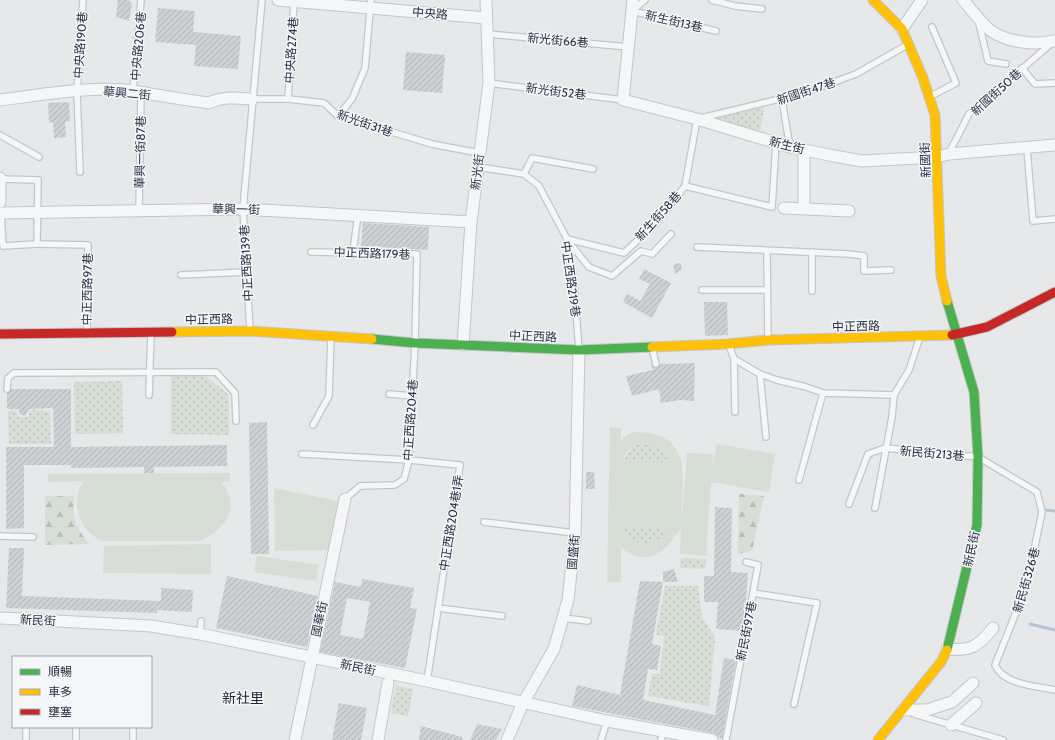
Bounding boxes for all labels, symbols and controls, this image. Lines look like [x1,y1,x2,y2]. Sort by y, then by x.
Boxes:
street label: 中央路 [411,4,449,22]
street label: 新生街13巷 [644,7,704,35]
street label: 中央路190巷 [70,11,90,79]
street label: 中央路206巷 [128,11,148,81]
street label: 中央路274巷 [281,16,301,84]
street label: 新光街66巷 [527,30,589,50]
street label: 新國街50巷 [968,65,1024,119]
street label: 新國街47巷 [775,74,837,108]
street label: 新光街52巷 [525,80,587,102]
street label: 華興二街 [102,83,152,103]
street label: 新光街31巷 [335,106,395,140]
street label: 華興一街87巷 [132,115,148,189]
street label: 新生街 [768,133,806,157]
street label: 新國街 [917,142,933,178]
street label: 新光街 [467,153,487,191]
street label: 新生街58巷 [632,188,684,244]
street label: 華興一街 [212,201,260,217]
street label: 中正西路139巷 [236,224,256,302]
street label: 中正西路219巷 [558,240,584,318]
street label: 中正西路179巷 [333,244,411,262]
street label: 中正西路97巷 [79,252,95,326]
street label: 中正西路 [185,311,233,327]
street label: 中正西路 [832,318,880,334]
street label: 中正西路 [509,327,557,345]
street label: 中正西路204巷 [400,379,420,461]
street label: 新民街213巷 [899,443,965,463]
street label: 中正西路204巷1弄 [436,474,466,572]
street label: 新民街 [960,530,982,568]
street label: 國盛街 [564,533,582,571]
street label: 新民街326巷 [1009,545,1043,615]
street label: 國華街 [308,600,330,638]
street label: 新民街97巷 [733,600,759,662]
street label: 新民街 [20,612,56,628]
legend [12,656,152,728]
street label: 新民街 [339,656,377,678]
text: 順暢 [48,664,72,679]
text: 車多 [48,684,72,699]
district label: 新社里 [222,689,264,707]
text: 壅塞 [48,704,72,719]

